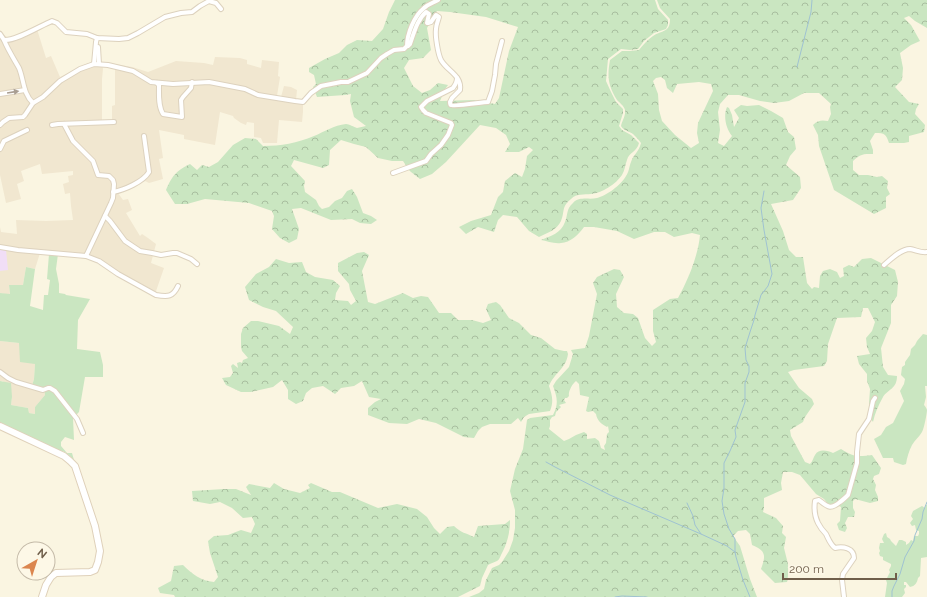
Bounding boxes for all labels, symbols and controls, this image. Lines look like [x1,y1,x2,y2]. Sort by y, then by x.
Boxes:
one-way arrow [6,89,19,95]
north arrow [16,541,56,581]
text: N [35,546,49,561]
scale bar [783,555,896,581]
text: 200 m [789,562,824,576]

